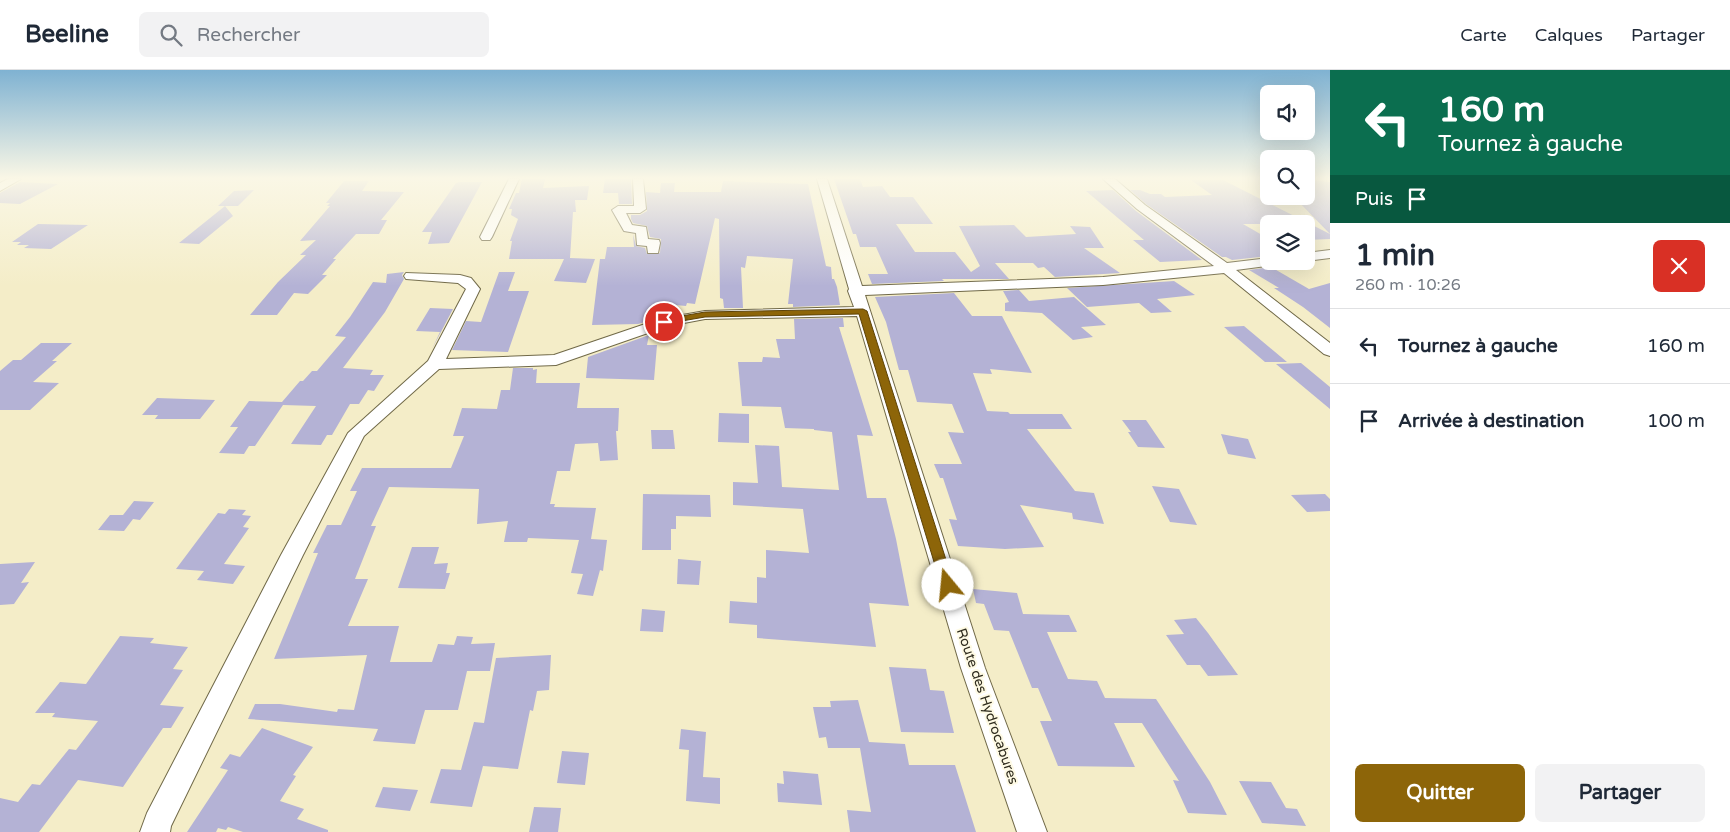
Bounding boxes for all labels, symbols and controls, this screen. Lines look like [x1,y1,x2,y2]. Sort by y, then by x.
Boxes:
search box [139,12,489,57]
text: Beeline [25,20,109,49]
icon: search [157,21,185,49]
text: Rechercher [197,24,300,46]
text: Carte [1460,24,1507,46]
text: Calques [1535,24,1603,46]
text: Partager [1631,24,1705,46]
map controls [1260,85,1315,270]
button: sound [1260,85,1315,140]
text: 160 m [1438,89,1545,131]
icon: left [1355,90,1420,155]
text: Tournez à gauche [1438,131,1623,157]
button: search [1260,150,1315,205]
icon: arrive [1403,185,1431,213]
text: Puis [1355,188,1393,210]
button: layers [1260,215,1315,270]
text: 1 min [1355,237,1435,274]
button: close [1653,240,1705,292]
text: 260 m · 10:26 [1355,275,1461,295]
pin [643,301,685,343]
icon: arrive [650,308,678,336]
icon: left [1355,332,1383,360]
text: Tournez à gauche [1398,335,1558,357]
text: 160 m [1647,335,1705,357]
icon: arrive [1355,407,1383,435]
text: Arrivée à destination [1398,410,1584,432]
text: 100 m [1647,410,1705,432]
position arrow [921,558,973,610]
street label: Route des Hydrocabures [953,626,1022,787]
button: Quitter [1355,764,1525,822]
button: Partager [1535,764,1705,822]

